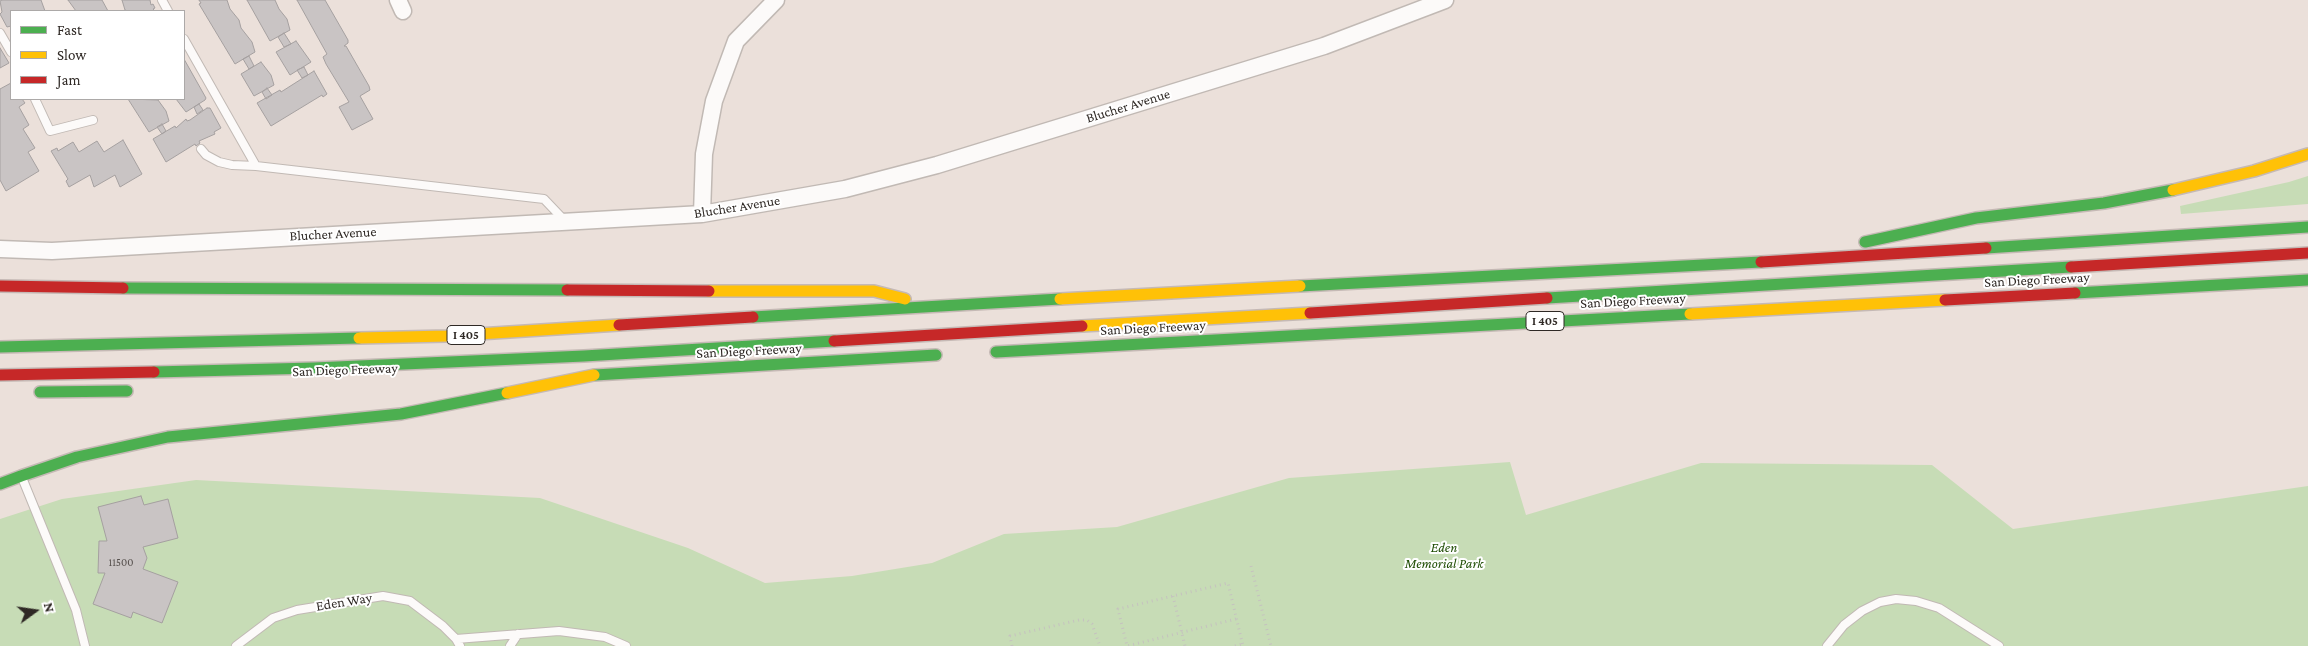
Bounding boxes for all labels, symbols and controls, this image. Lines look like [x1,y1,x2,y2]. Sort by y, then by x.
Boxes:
legend [10,10,185,100]
text: Fast [57,22,82,38]
text: Slow [57,47,86,63]
text: Jam [57,72,80,88]
street label: Blucher Avenue [1084,85,1172,127]
street label: Blucher Avenue [693,192,781,222]
street label: Blucher Avenue [289,223,377,245]
street label: San Diego Freeway [1984,269,2090,291]
street label: San Diego Freeway [1580,290,1686,312]
road number: I 405 [1526,312,1564,331]
street label: San Diego Freeway [1100,317,1206,339]
road number: I 405 [447,326,485,344]
street label: San Diego Freeway [696,340,802,362]
street label: San Diego Freeway [292,360,398,380]
park label: Eden Memorial Park [1405,540,1483,572]
house number: 11500 [109,556,133,570]
north arrow [10,586,60,636]
street label: Eden Way [315,589,373,615]
text: N [41,601,58,614]

